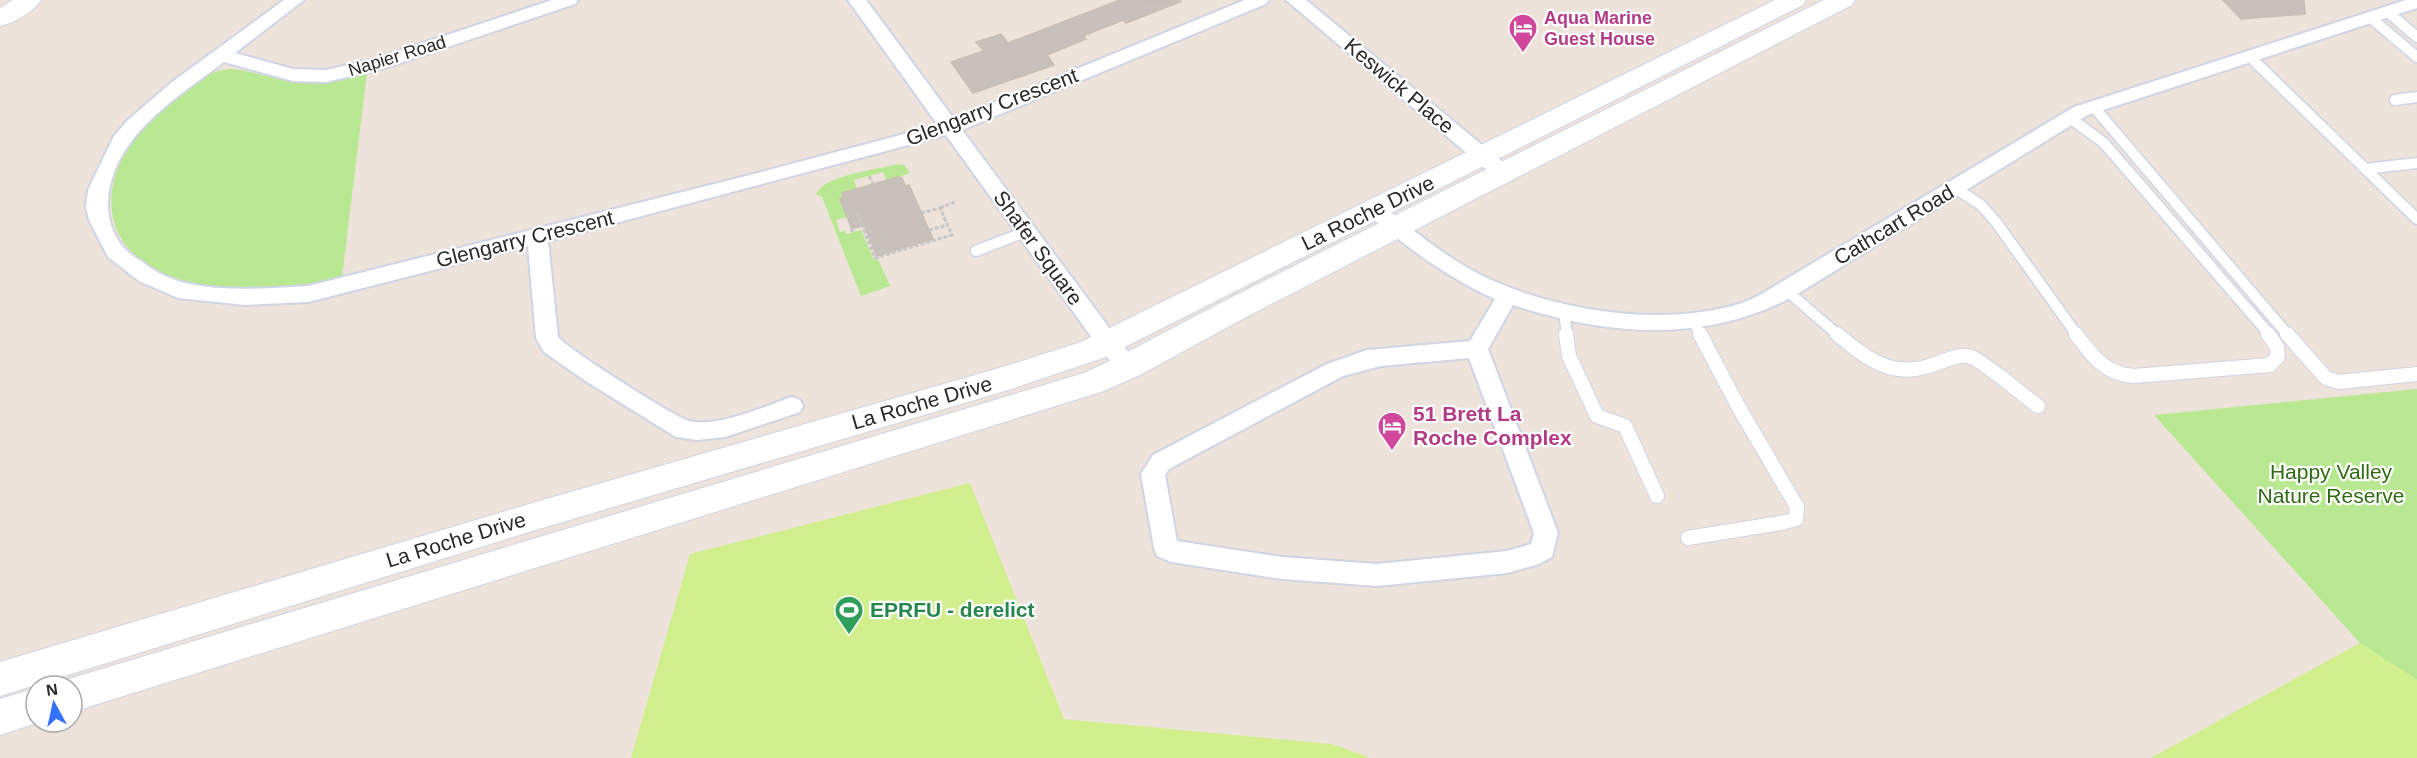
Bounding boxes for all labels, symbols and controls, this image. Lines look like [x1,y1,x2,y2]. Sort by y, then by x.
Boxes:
place label: Aqua Marine Guest House [1544,8,1655,49]
hotel icon: Aqua Marine Guest House [1507,12,1539,54]
street label: Napier Road [346,32,448,80]
street label: Keswick Place [1340,33,1459,138]
street label: Glengarry Crescent [903,63,1081,150]
street label: La Roche Drive [1298,170,1438,255]
street label: Cathcart Road [1830,180,1958,269]
street label: Shafer Square [989,186,1088,309]
street label: Glengarry Crescent [434,205,616,272]
street label: La Roche Drive [849,372,995,434]
place label: 51 Brett La Roche Complex [1413,402,1572,449]
hotel icon: 51 Brett La Roche Complex [1376,410,1408,452]
park label: Happy Valley Nature Reserve [2257,460,2405,507]
street label: La Roche Drive [383,507,528,572]
sports icon: EPRFU - derelict [833,594,865,636]
place label: EPRFU - derelict [870,598,1035,621]
north arrow [24,674,84,734]
text: N [45,680,59,699]

